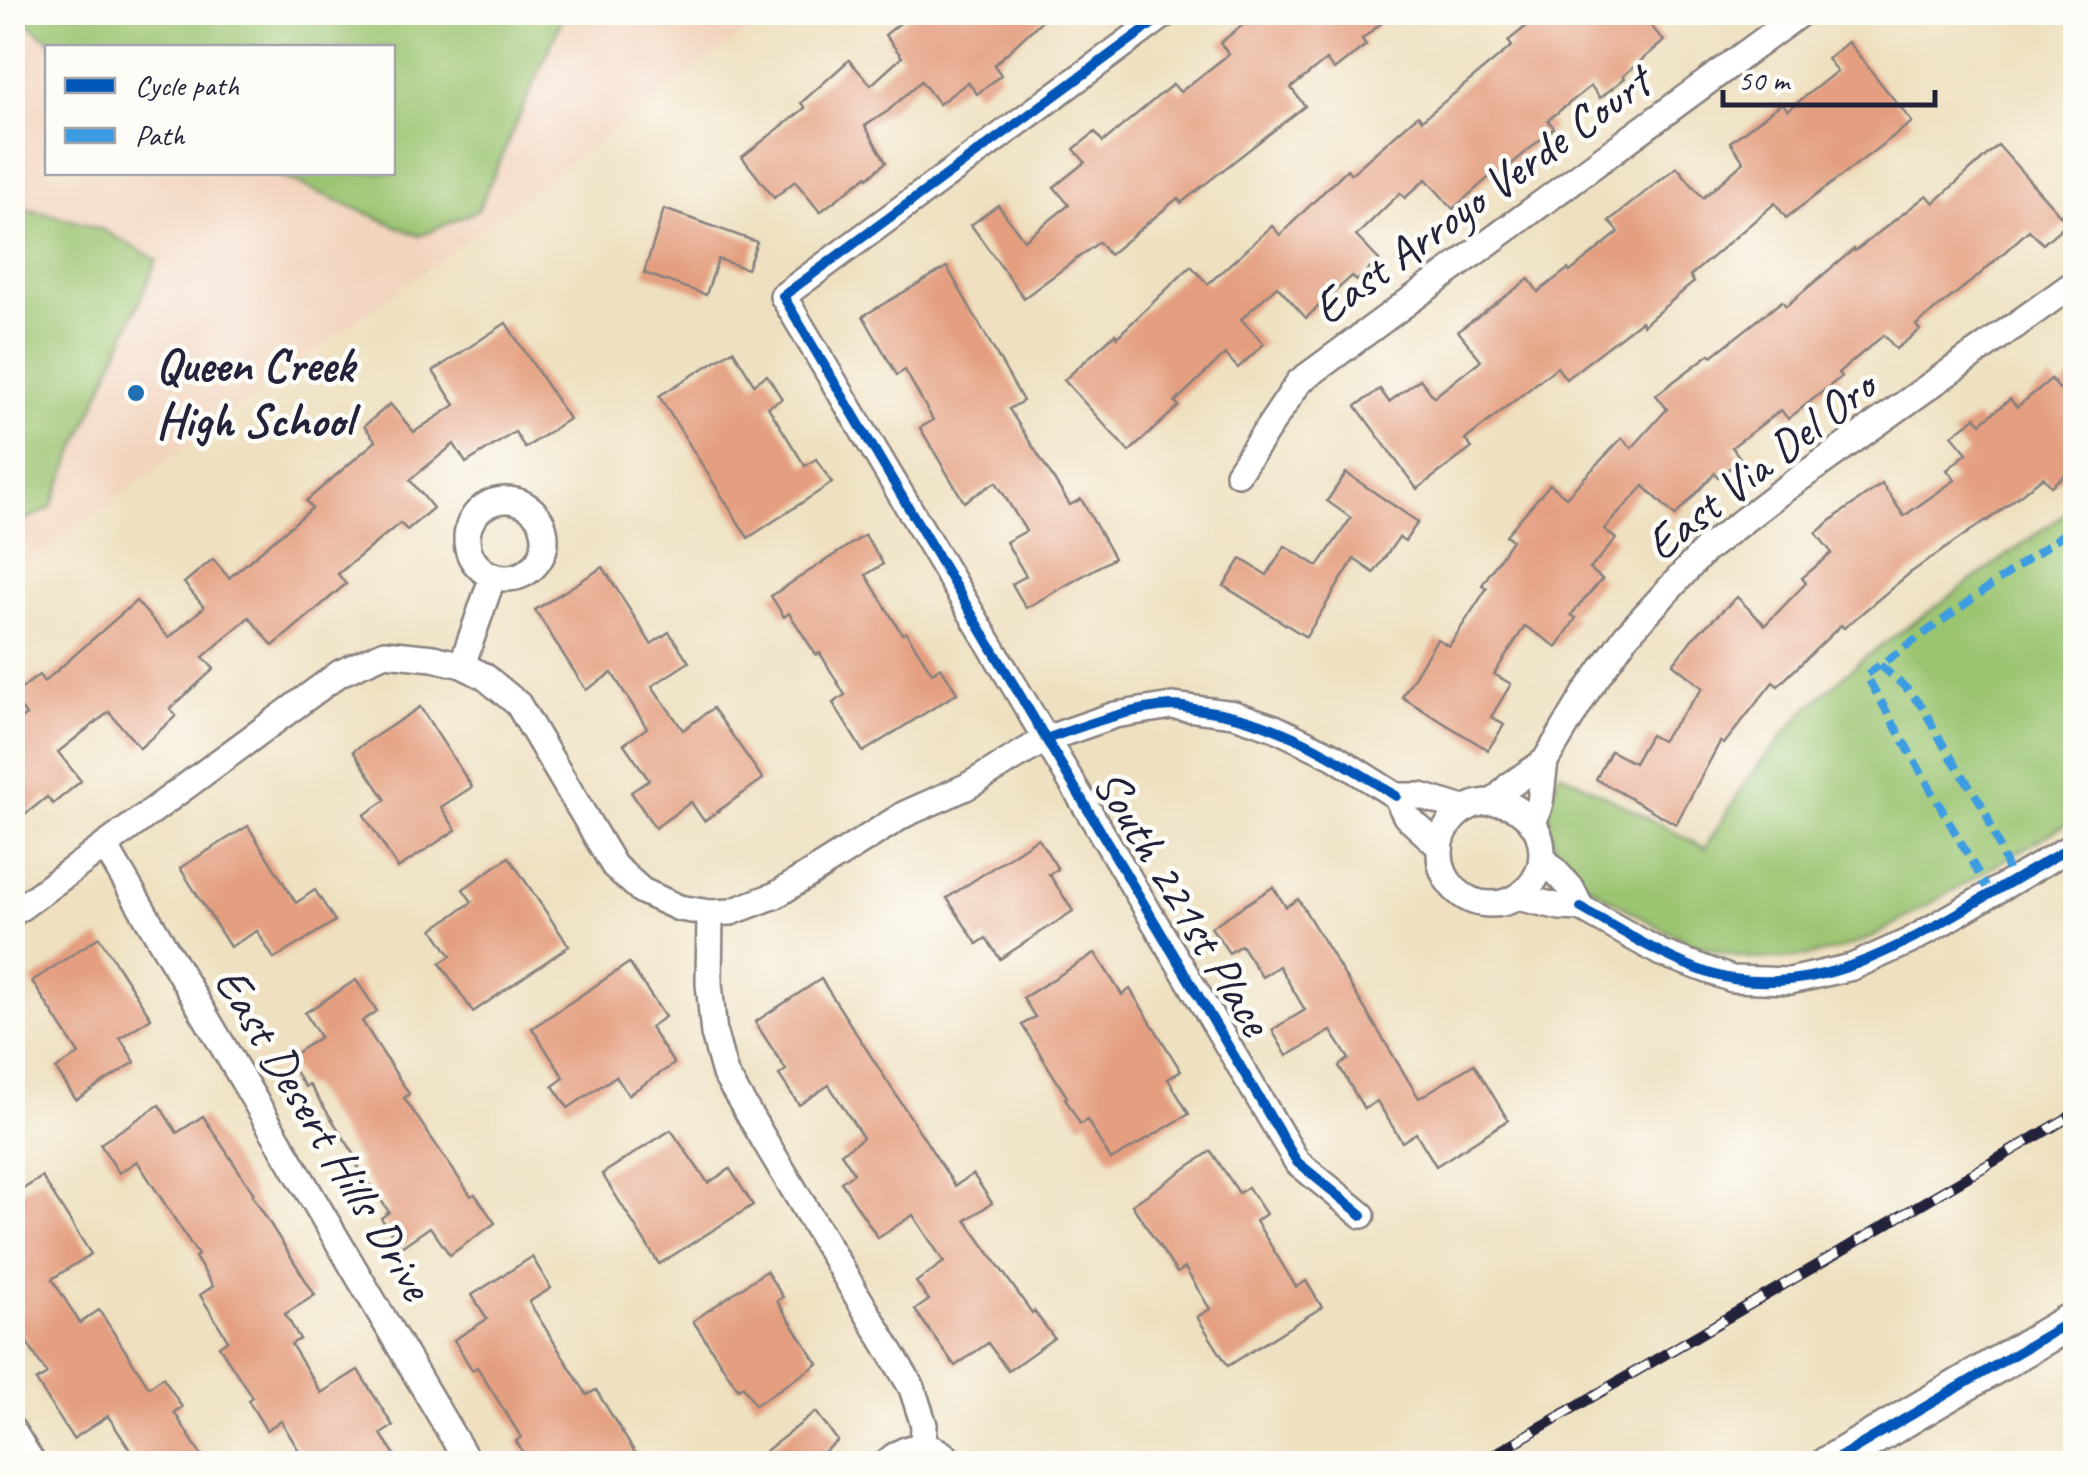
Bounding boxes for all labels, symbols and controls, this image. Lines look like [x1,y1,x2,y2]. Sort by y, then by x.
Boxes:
legend [45,45,395,175]
scale bar [1723,45,1936,107]
street label: East Arroyo Verde Court [1300,49,1667,338]
text: 50 m [1738,61,1791,99]
text: Cycle path [135,66,239,104]
text: Path [135,116,186,154]
place label: Queen Creek High School [156,335,361,450]
street label: East Via Del Oro [1633,353,1891,573]
marker: Queen Creek High School [125,382,147,404]
street label: South 221st Place [1080,758,1288,1049]
street label: East Desert Hills Drive [201,956,449,1313]

